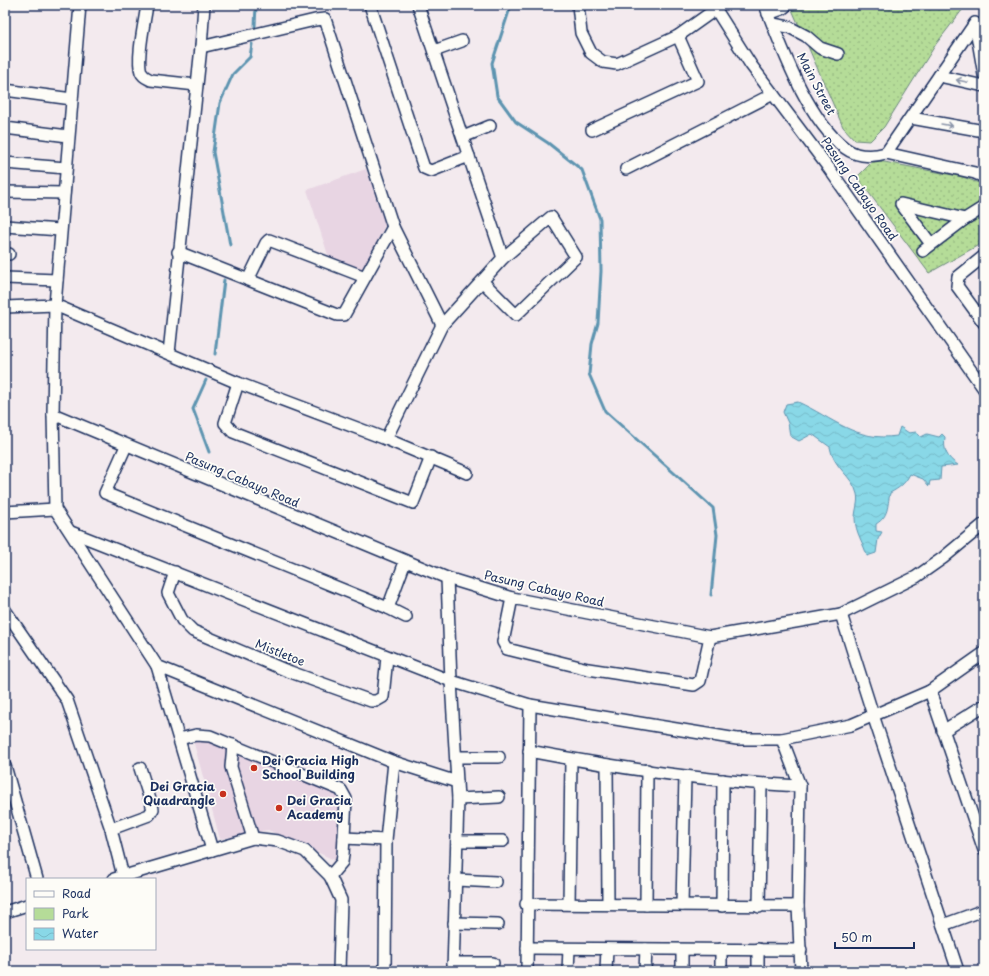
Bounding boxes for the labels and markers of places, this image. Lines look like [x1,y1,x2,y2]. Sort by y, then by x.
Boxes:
place label: Dei Gracia High School Building [262,751,359,783]
marker: Dei Gracia High School Building [249,763,259,773]
place label: Dei Gracia Quadrangle [143,777,216,809]
marker: Dei Gracia Quadrangle [218,789,228,799]
place label: Dei Gracia Academy [286,791,353,823]
marker: Dei Gracia Academy [274,803,284,813]

